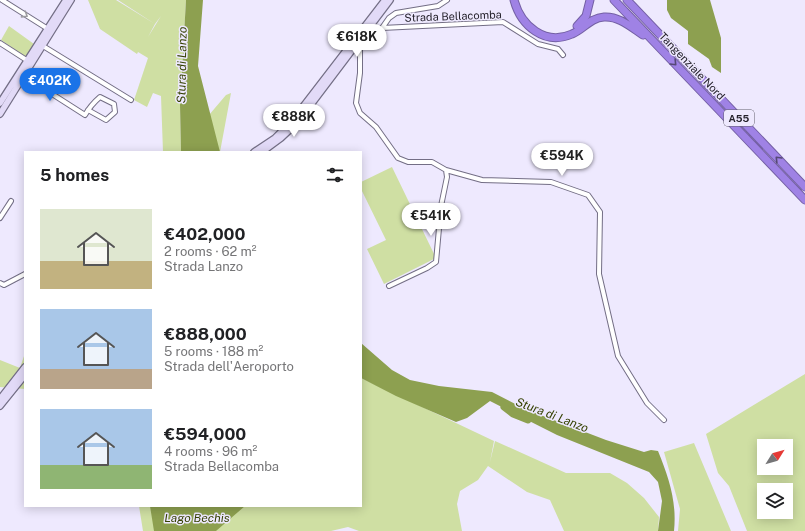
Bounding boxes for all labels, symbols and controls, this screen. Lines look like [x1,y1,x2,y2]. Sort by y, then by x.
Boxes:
street label: Strada Bellacomba [404,8,502,24]
one-way arrow [21,10,28,17]
pin: €618K [329,24,385,58]
water label: Stura di Lanzo [174,26,190,104]
text: €618K [337,29,377,44]
street label: Tangenziale Nord [657,30,727,102]
one-way arrow [669,58,676,66]
pin: €402K [22,68,78,102]
text: €402K [29,73,71,88]
pin: €888K [266,104,322,138]
text: €888K [272,109,316,124]
road number: A55 [724,110,754,126]
pin: €594K [534,143,590,177]
text: €594K [540,148,584,163]
one-way arrow [775,156,783,164]
icon: filters [324,164,346,186]
text: 5 homes [40,165,109,185]
pin: €541K [403,203,459,237]
text: €541K [411,208,451,223]
text: €402,000 [164,224,245,244]
icon: home [72,225,120,273]
text: 2 rooms · 62 m² [164,244,257,259]
text: Strada Lanzo [164,259,243,274]
text: €888,000 [164,324,247,344]
icon: home [72,325,120,373]
text: 5 rooms · 188 m² [164,344,263,359]
text: Strada dell'Aeroporto [164,359,294,374]
water label: Stura di Lanzo [514,395,591,435]
text: €594,000 [164,424,246,444]
icon: home [72,425,120,473]
north arrow [757,439,793,475]
map controls [757,439,793,519]
text: 4 rooms · 96 m² [164,444,257,459]
text: Strada Bellacomba [164,459,279,474]
button: layers [757,483,793,519]
water label: Lago Bechis [164,511,230,525]

